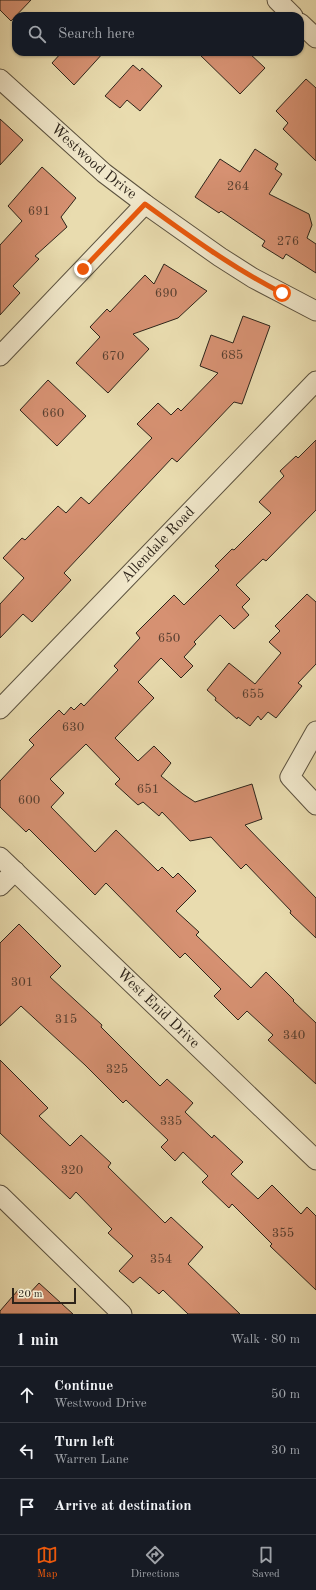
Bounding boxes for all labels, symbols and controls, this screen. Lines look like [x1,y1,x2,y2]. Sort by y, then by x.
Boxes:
search box [12,12,304,56]
icon: search [26,23,48,45]
text: Search here [58,27,135,42]
street label: Westwood Drive [48,121,139,202]
house number: 264 [227,180,249,193]
house number: 691 [28,205,50,218]
house number: 276 [277,235,299,248]
route end [74,260,92,278]
route start [273,284,291,302]
house number: 690 [155,287,177,300]
house number: 685 [221,349,243,362]
house number: 670 [102,350,124,363]
house number: 660 [42,407,64,420]
street label: Allendale Road [119,504,198,585]
house number: 650 [158,632,180,645]
house number: 655 [242,688,264,701]
house number: 630 [62,721,84,734]
house number: 651 [137,783,159,796]
house number: 600 [18,794,40,807]
street label: West Enid Drive [114,966,202,1051]
house number: 301 [11,976,33,989]
house number: 315 [55,1013,77,1026]
house number: 340 [283,1029,305,1042]
house number: 325 [106,1063,128,1076]
house number: 335 [160,1115,182,1128]
house number: 320 [61,1164,83,1177]
house number: 355 [272,1227,294,1240]
house number: 354 [150,1253,172,1266]
scale bar [12,1286,76,1305]
text: 20 m [18,1289,43,1300]
text: 1 min [16,1332,59,1349]
text: Walk · 80 m [231,1333,300,1346]
text: Continue [54,1379,113,1394]
icon: ahead [16,1384,38,1406]
text: 50 m [271,1388,300,1401]
text: Westwood Drive [54,1397,147,1410]
text: Turn left [54,1435,114,1450]
icon: left [16,1440,38,1462]
text: 30 m [271,1444,300,1457]
text: Warren Lane [54,1453,129,1466]
icon: arrive [16,1496,38,1518]
text: Arrive at destination [54,1499,192,1514]
tab: Map [36,1544,58,1582]
tab: Directions [131,1544,179,1582]
tab: Saved [252,1544,280,1582]

